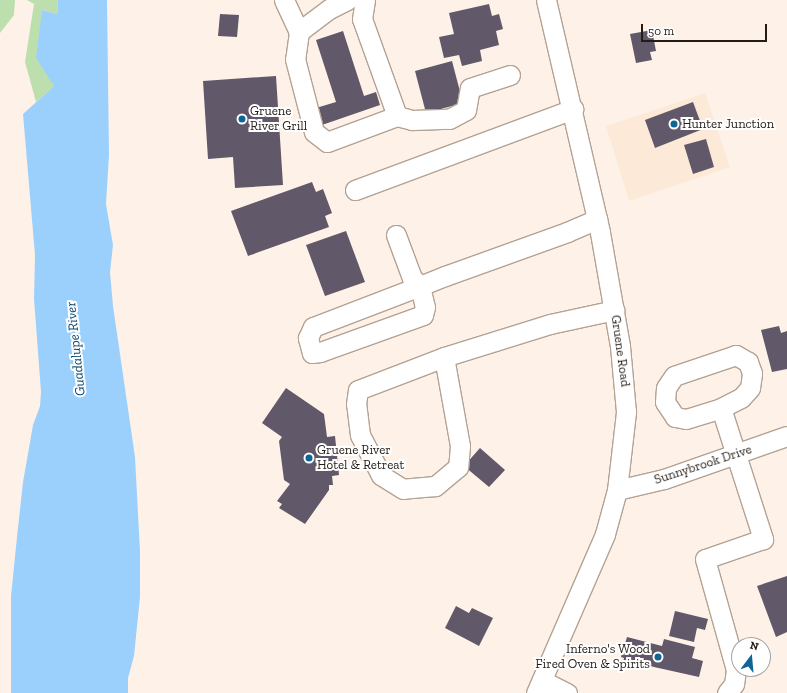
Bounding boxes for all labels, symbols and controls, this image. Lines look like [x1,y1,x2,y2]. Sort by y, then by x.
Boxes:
scale bar [643,16,769,42]
text: 50 m [648,24,674,38]
place label: Gruene River Grill [250,104,307,135]
marker: Gruene River Grill [237,114,247,124]
place label: Hunter Junction [682,116,775,132]
marker: Hunter Junction [669,119,679,129]
water label: Guadalupe River [63,301,89,397]
street label: Gruene Road [607,314,633,388]
street label: Sunnybrook Drive [652,442,754,488]
place label: Gruene River Hotel & Retreat [317,443,404,474]
marker: Gruene River Hotel & Retreat [304,453,314,463]
north arrow [731,637,771,677]
text: N [748,639,760,653]
place label: Inferno's Wood Fired Oven & Spirits [535,642,650,673]
marker: Inferno's Wood Fired Oven & Spirits [653,652,663,662]

